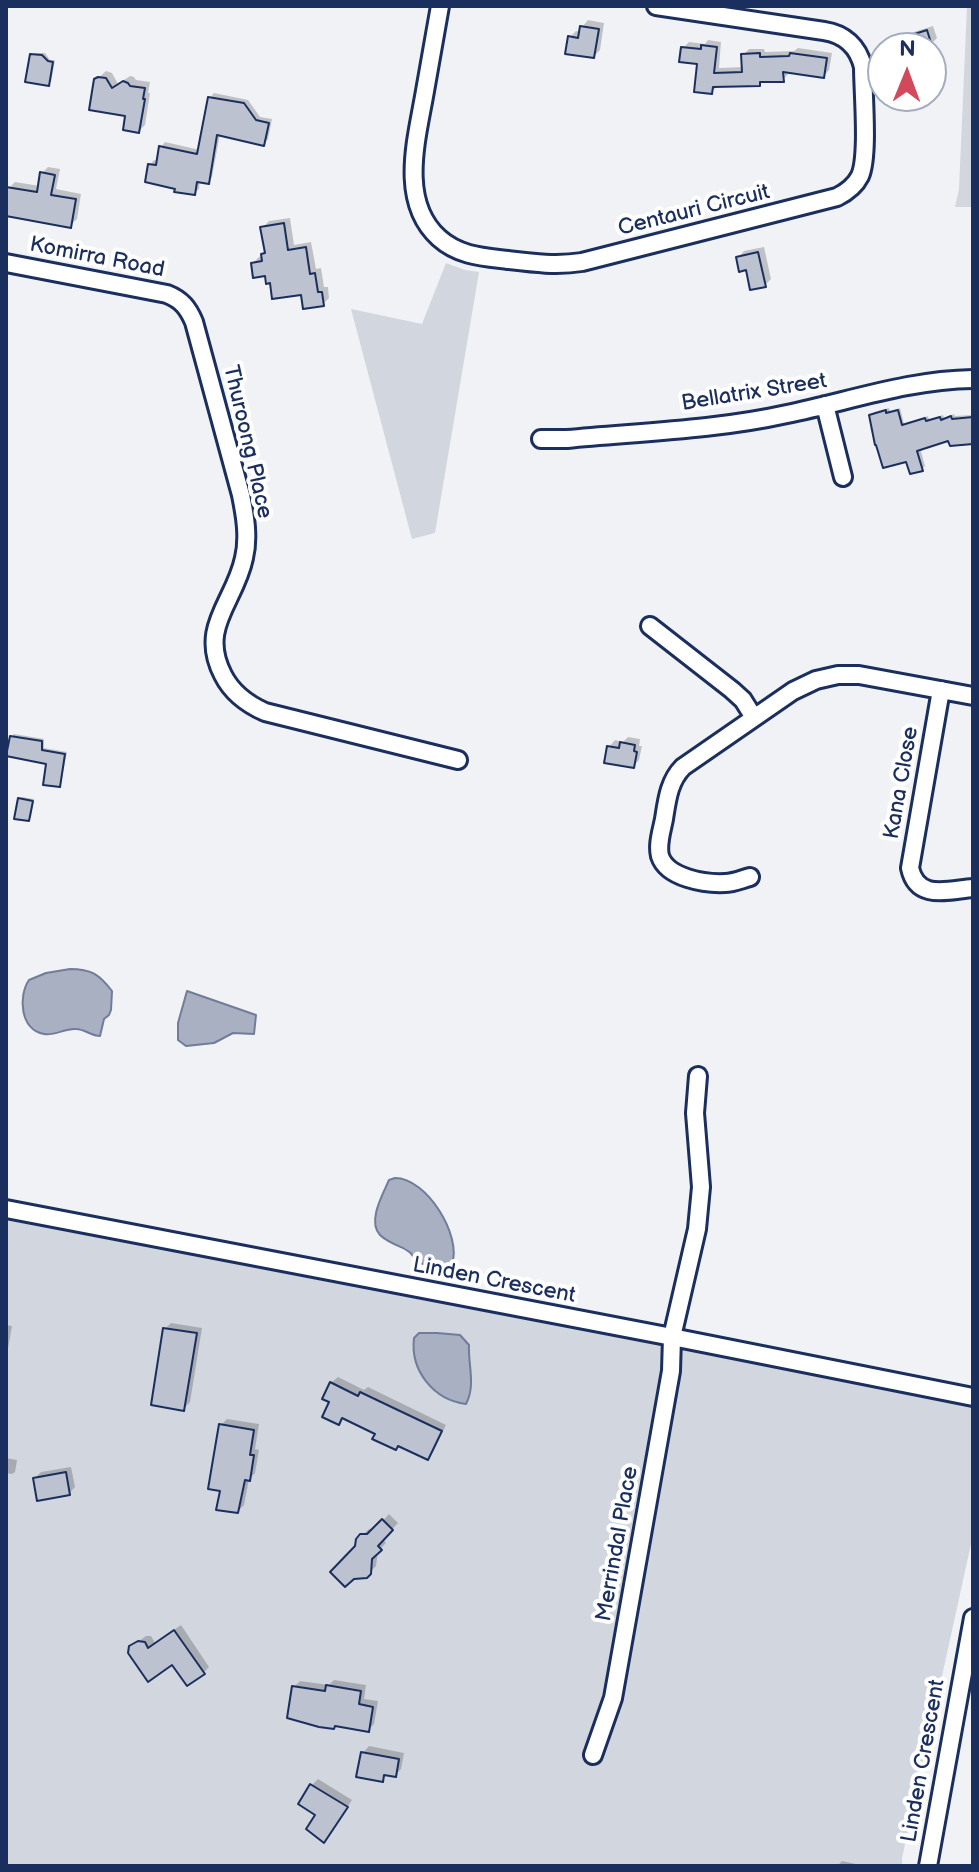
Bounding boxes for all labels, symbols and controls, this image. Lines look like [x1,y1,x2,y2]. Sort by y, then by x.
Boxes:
north arrow [867,32,947,112]
text: N [899,36,916,63]
street label: Centauri Circuit [616,179,772,243]
street label: Komirra Road [27,232,167,284]
street label: Thuroong Place [217,363,277,521]
street label: Bellatrix Street [679,368,829,418]
street label: Kana Close [879,725,925,841]
street label: Linden Crescent [410,1252,578,1310]
street label: Merrindal Place [591,1464,645,1624]
street label: Linden Crescent [897,1677,951,1845]

